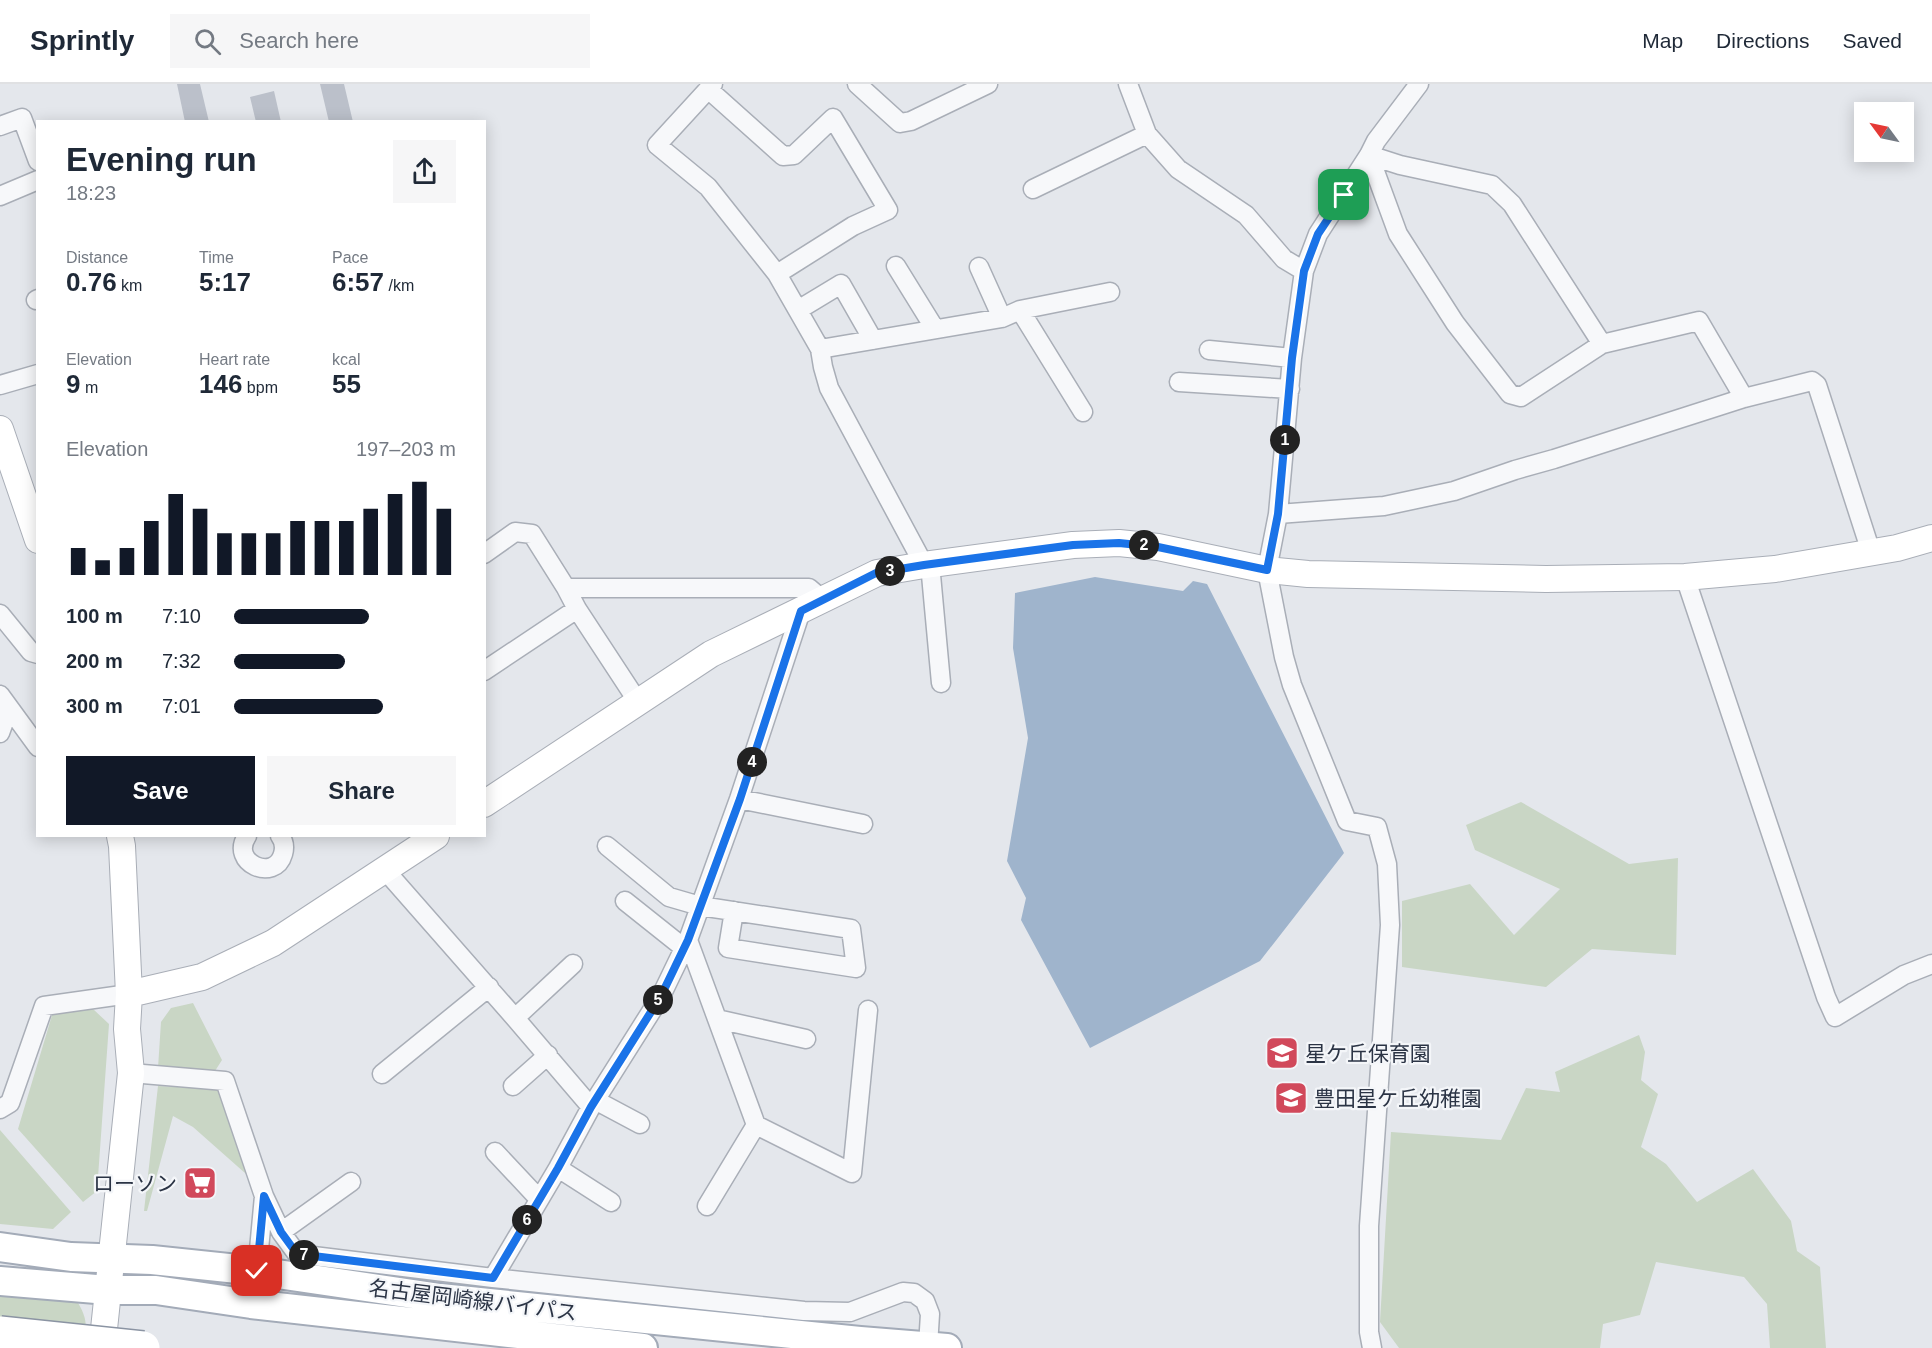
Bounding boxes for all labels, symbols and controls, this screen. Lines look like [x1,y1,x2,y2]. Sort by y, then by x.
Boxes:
search box [170,14,590,68]
text: Sprintly [30,25,134,56]
icon: search [191,25,224,58]
text: Search here [239,28,359,53]
text: Map [1642,29,1683,52]
text: Directions [1716,29,1809,52]
text: Saved [1842,29,1902,52]
north arrow [1854,102,1914,162]
map controls [1854,102,1914,162]
button: share [393,140,456,203]
text: Evening run [66,141,257,178]
pin [1318,169,1369,220]
icon: arrive [1327,178,1360,211]
text: 18:23 [66,182,116,204]
text: Distance [66,249,128,266]
text: Time [199,249,234,266]
text: Pace [332,249,368,266]
text: 0.76 [66,267,117,297]
text: 5:17 [199,267,251,297]
text: 6:57 [332,267,384,297]
text: km [117,277,142,294]
text: /km [384,277,414,294]
text: Elevation [66,351,132,368]
text: Heart rate [199,351,270,368]
text: kcal [332,351,360,368]
text: 9 [66,369,80,399]
text: 146 [199,369,242,399]
text: 55 [332,369,361,399]
text: m [80,379,98,396]
text: bpm [242,379,278,396]
pin: 1 [1270,425,1300,455]
text: 1 [1281,431,1289,448]
text: Elevation [66,438,148,460]
text: 197–203 m [356,438,456,460]
pin: 2 [1129,530,1159,560]
text: 2 [1140,536,1148,553]
pin: 3 [875,556,905,586]
text: 3 [886,562,894,579]
text: 100 m [66,605,123,627]
text: 7:10 [162,605,201,627]
text: 200 m [66,650,123,672]
text: 7:32 [162,650,201,672]
text: 300 m [66,695,123,717]
text: 7:01 [162,695,201,717]
pin: 4 [737,747,767,777]
text: 4 [748,753,756,770]
button: Save [66,756,255,825]
button: Share [267,756,456,825]
pin: 5 [643,985,673,1015]
text: 5 [654,991,662,1008]
school or university icon: 星ケ丘保育園 [1264,1035,1300,1071]
place label: 星ケ丘保育園 [1305,1042,1431,1065]
school or university icon: 豊田星ケ丘幼稚園 [1273,1080,1309,1116]
place label: 豊田星ケ丘幼稚園 [1314,1087,1482,1110]
supermarket icon: ローソン [182,1165,218,1201]
place label: ローソン [93,1172,177,1195]
pin: 6 [512,1205,542,1235]
text: 6 [523,1211,531,1228]
pin: 7 [289,1240,319,1270]
pin [231,1245,282,1296]
text: 7 [300,1246,308,1263]
icon: check [240,1254,273,1287]
street label: 名古屋岡崎線バイパス [368,1276,578,1324]

